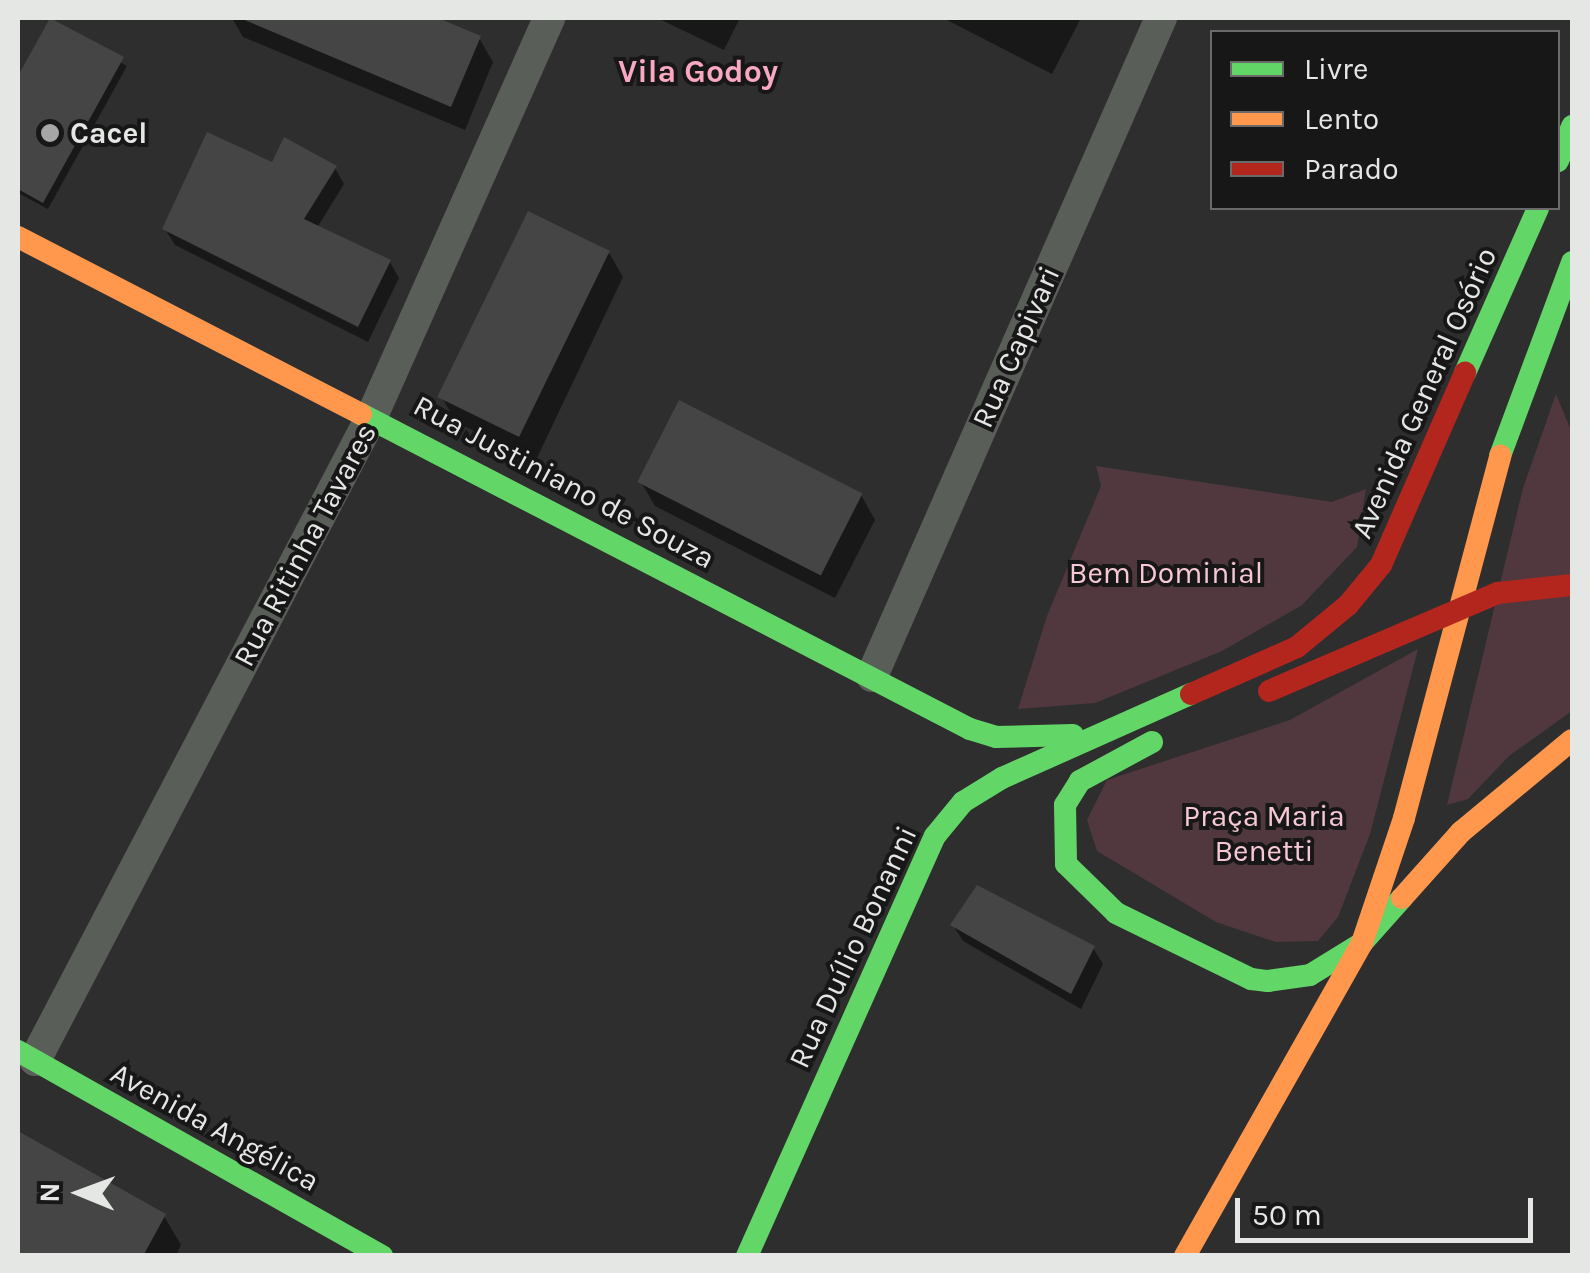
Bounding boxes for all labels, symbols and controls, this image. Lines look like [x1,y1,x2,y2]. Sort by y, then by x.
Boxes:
legend [1210,30,1560,210]
text: Livre [1304,51,1368,87]
district label: Vila Godoy [618,53,778,91]
text: Lento [1304,101,1379,137]
place label: Cacel [70,115,147,151]
marker: Cacel [39,122,61,144]
text: Parado [1304,151,1399,187]
street label: Avenida General Osório [1344,242,1504,544]
street label: Rua Capivari [964,261,1068,433]
street label: Rua Justiniano de Souza [407,387,721,577]
street label: Rua Ritinha Tavares [226,417,384,673]
park label: Bem Dominial [1069,555,1263,591]
park label: Praça Maria Benetti [1183,798,1345,868]
street label: Rua Duílio Bonanni [781,820,925,1074]
street label: Avenida Angélica [105,1055,325,1199]
north arrow [30,1143,130,1243]
scale bar [1240,1178,1538,1240]
text: N [33,1182,66,1203]
text: 50 m [1252,1197,1322,1233]

